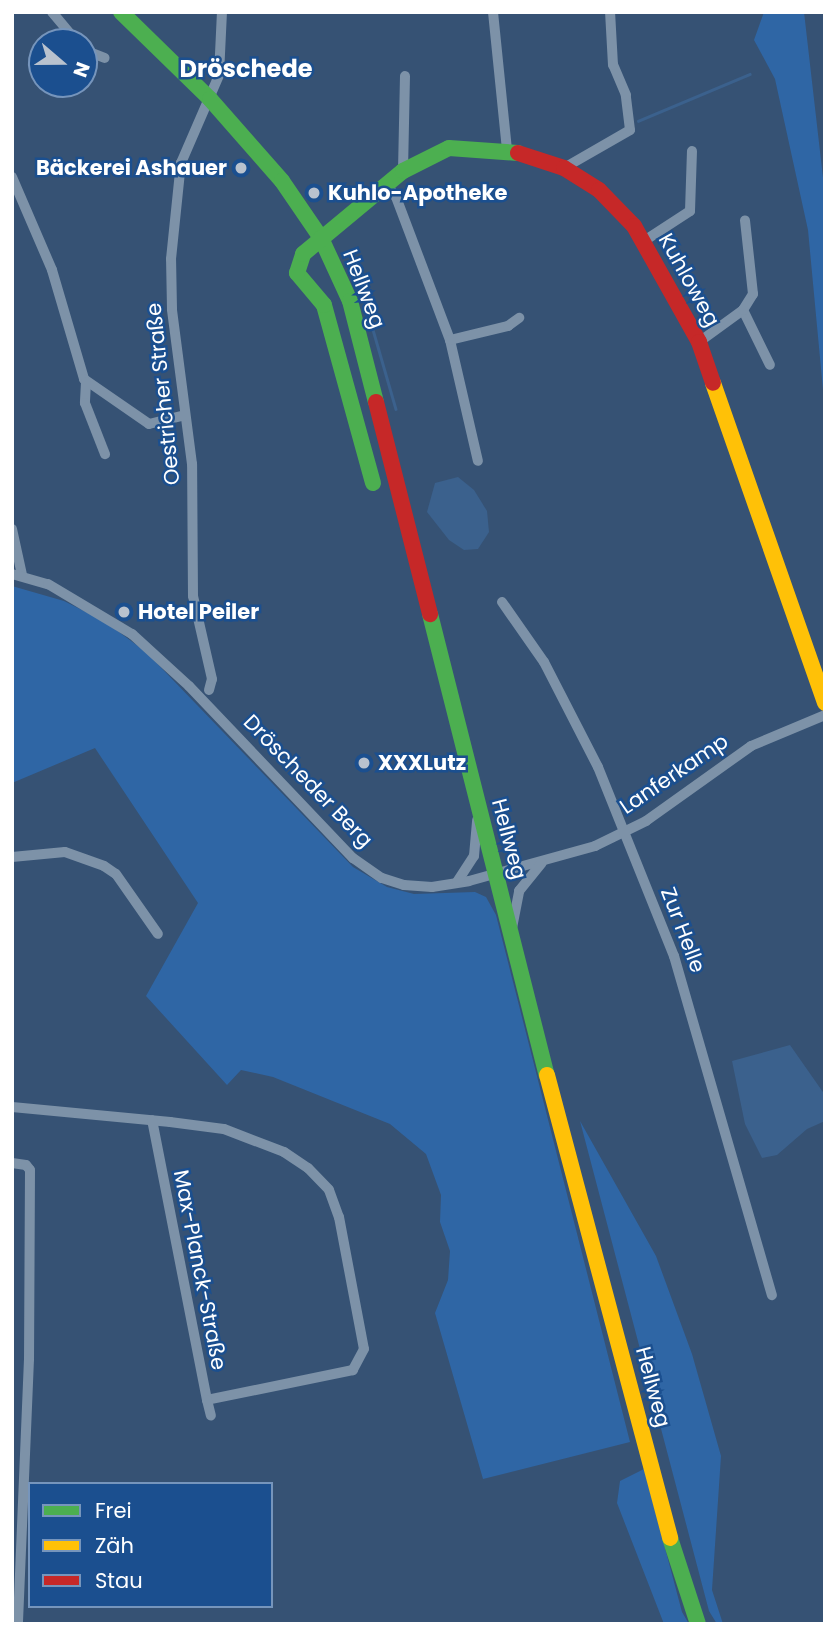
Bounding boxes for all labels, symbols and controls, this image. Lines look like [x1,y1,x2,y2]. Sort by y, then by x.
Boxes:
north arrow [28,28,98,98]
district label: Dröschede [180,55,312,83]
text: N [66,58,96,81]
place label: Bäckerei Ashauer [36,155,227,181]
marker: Bäckerei Ashauer [233,160,249,176]
place label: Kuhlo-Apotheke [328,180,507,206]
marker: Kuhlo-Apotheke [306,185,322,201]
street label: Kuhloweg [653,229,725,331]
street label: Hellweg [337,246,391,332]
street label: Oestricher Straße [141,302,185,486]
place label: Hotel Peiler [138,599,259,625]
marker: Hotel Peiler [116,604,132,620]
street label: Dröscheder Berg [238,709,378,853]
street label: Lanferkamp [615,729,733,819]
place label: XXXLutz [378,750,466,776]
marker: XXXLutz [356,755,372,771]
street label: Hellweg [486,796,532,882]
street label: Zur Helle [655,884,711,976]
street label: Max-Planck-Straße [168,1168,232,1372]
street label: Hellweg [630,1344,676,1430]
legend [28,1482,273,1608]
text: Frei [95,1496,132,1525]
text: Zäh [95,1531,134,1560]
text: Stau [95,1566,143,1595]

